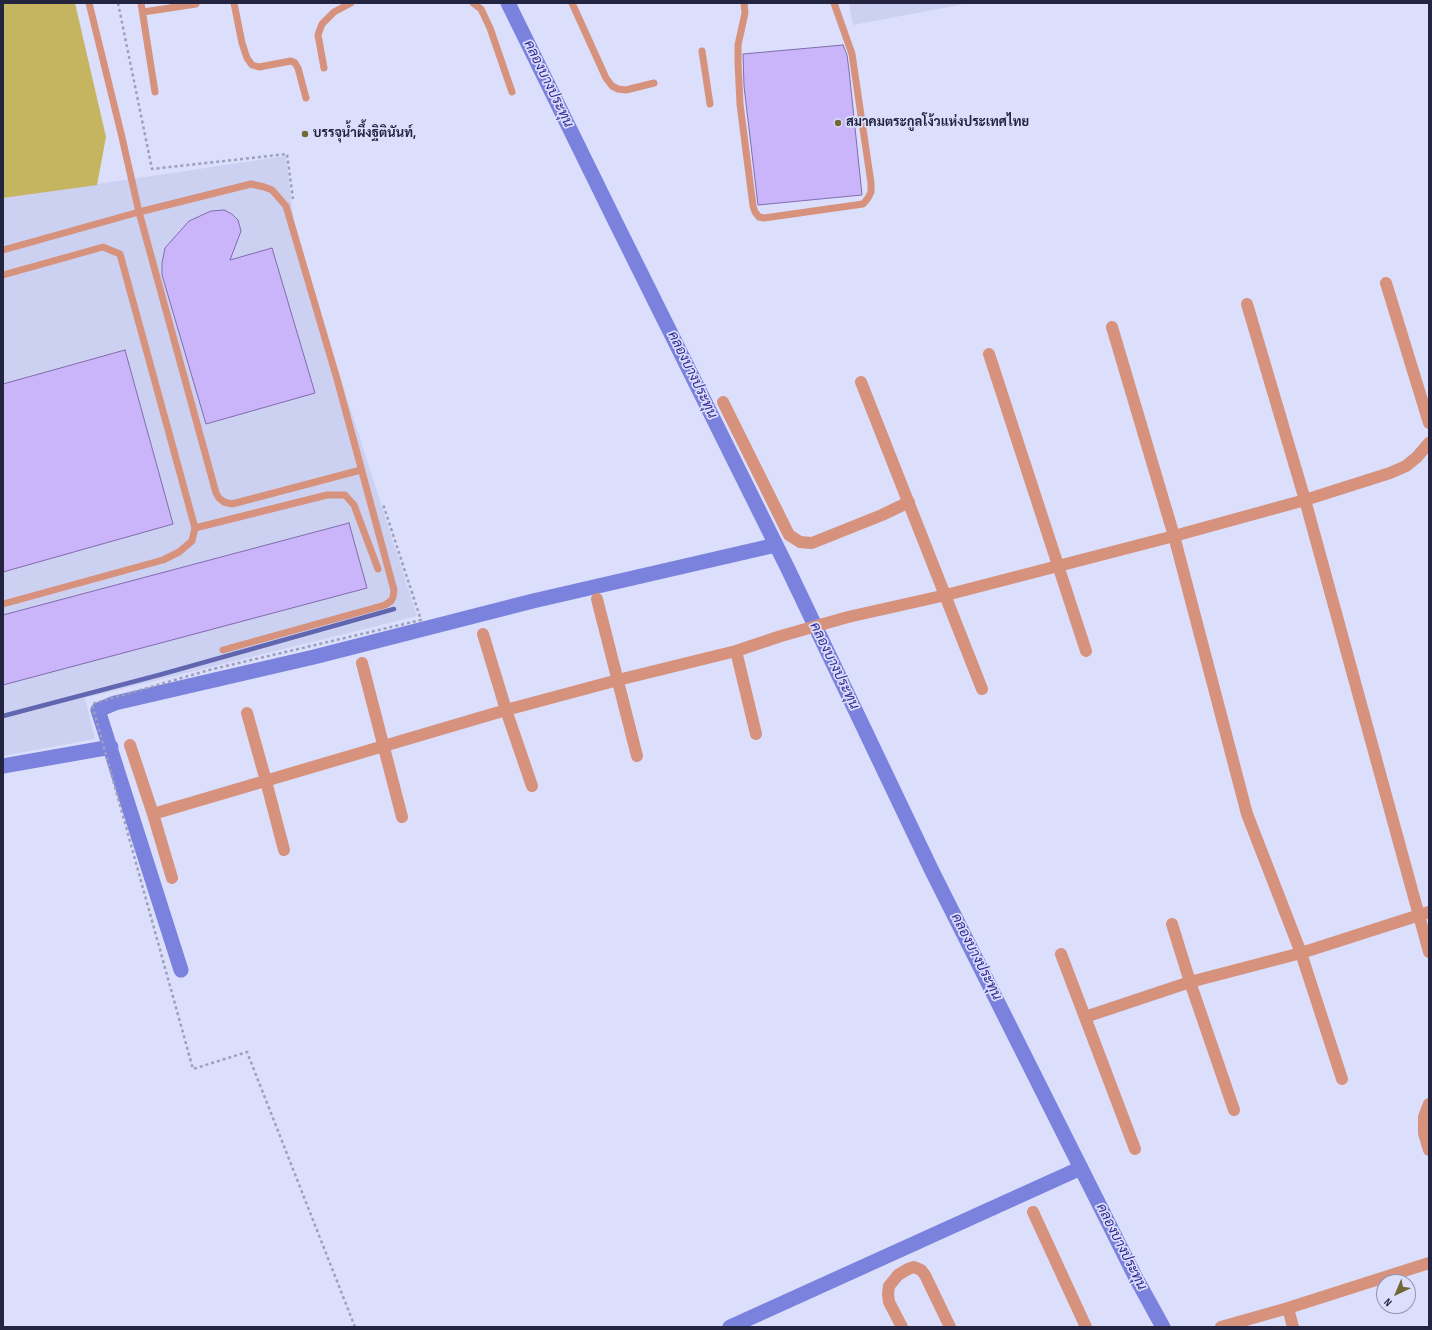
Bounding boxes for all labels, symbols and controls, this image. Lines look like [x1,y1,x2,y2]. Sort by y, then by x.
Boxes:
water label: คลองบางประทุน [520,38,576,130]
place label: สมาคมตระกูลโง้วแห่งประเทศไทย [846,115,1029,131]
marker: สมาคมตระกูลโง้วแห่งประเทศไทย [833,118,843,128]
place label: บรรจุน้ำผึ้งฐิตินันท์, [313,126,416,142]
marker: บรรจุน้ำผึ้งฐิตินันท์, [300,129,310,139]
water label: คลองบางประทุน [664,329,720,421]
water label: คลองบางประทุน [806,620,862,712]
water label: คลองบางประทุน [947,911,1005,1003]
water label: คลองบางประทุน [1092,1201,1150,1293]
north arrow [1376,1274,1416,1314]
text: N [1381,1296,1395,1309]

